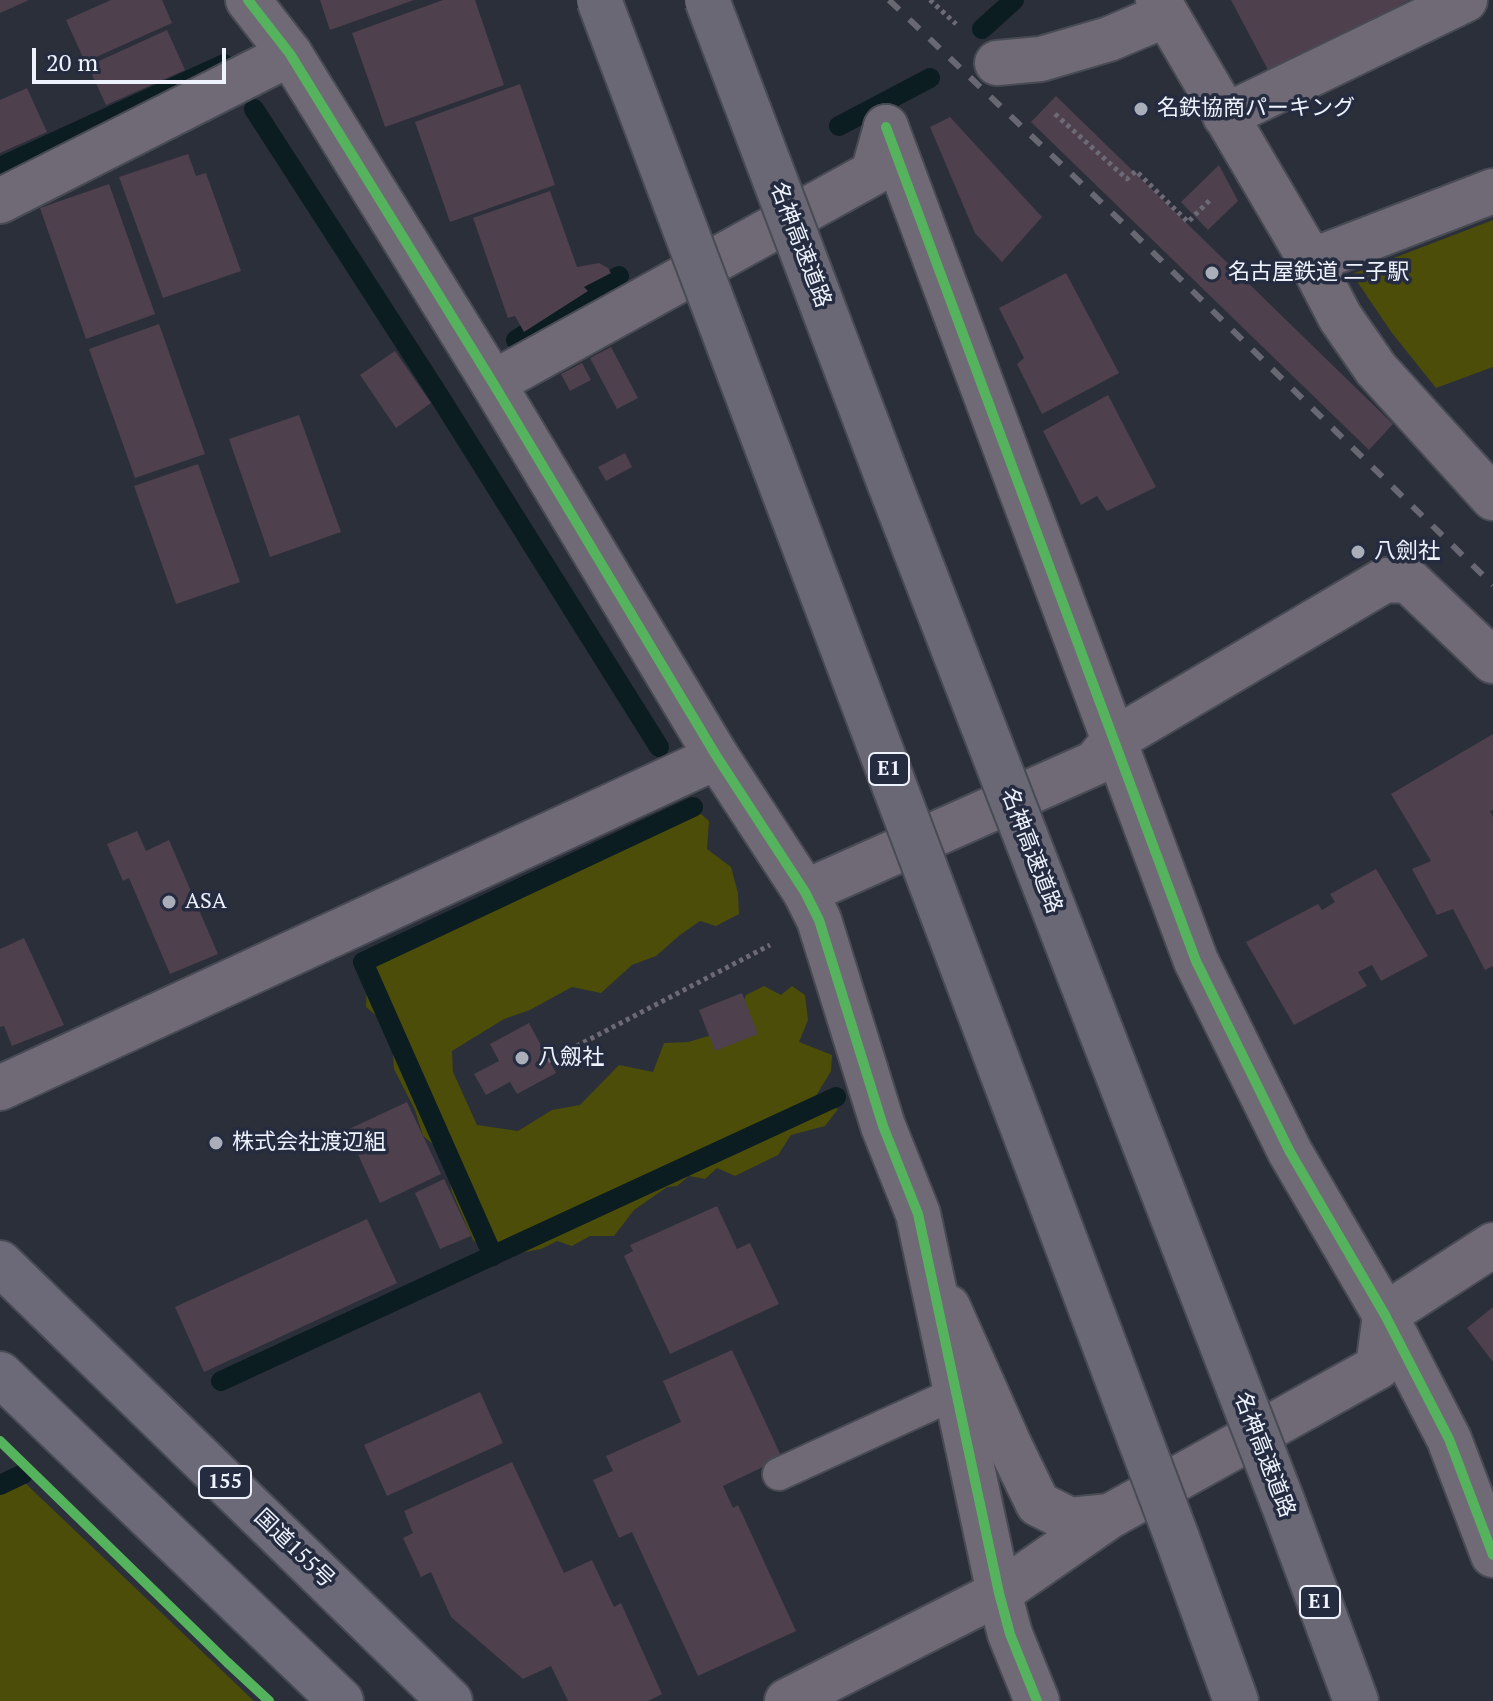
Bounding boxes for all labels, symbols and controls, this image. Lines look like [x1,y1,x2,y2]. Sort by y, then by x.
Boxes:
scale bar [36,32,230,82]
text: 20 m [46,46,98,78]
place label: 名鉄協商パーキング [1157,96,1355,122]
marker: 名鉄協商パーキング [1132,100,1150,118]
street label: 名神高速道路 [764,179,836,311]
place label: 名古屋鉄道 二子駅 [1228,260,1409,286]
marker: 名古屋鉄道 二子駅 [1203,264,1221,282]
place label: 八劍社 [1374,539,1440,565]
marker: 八劍社 [1349,543,1367,561]
road number: E1 [869,753,909,785]
street label: 名神高速道路 [995,785,1067,917]
place label: ASA [185,889,227,915]
marker: ASA [160,893,178,911]
place label: 八劔社 [538,1045,604,1071]
marker: 八劔社 [513,1049,531,1067]
place label: 株式会社渡辺組 [232,1130,386,1156]
marker: 株式会社渡辺組 [207,1134,225,1152]
street label: 名神高速道路 [1228,1389,1300,1521]
road number: 155 [199,1466,251,1498]
street label: 国道155号 [248,1504,340,1594]
road number: E1 [1300,1586,1340,1618]

